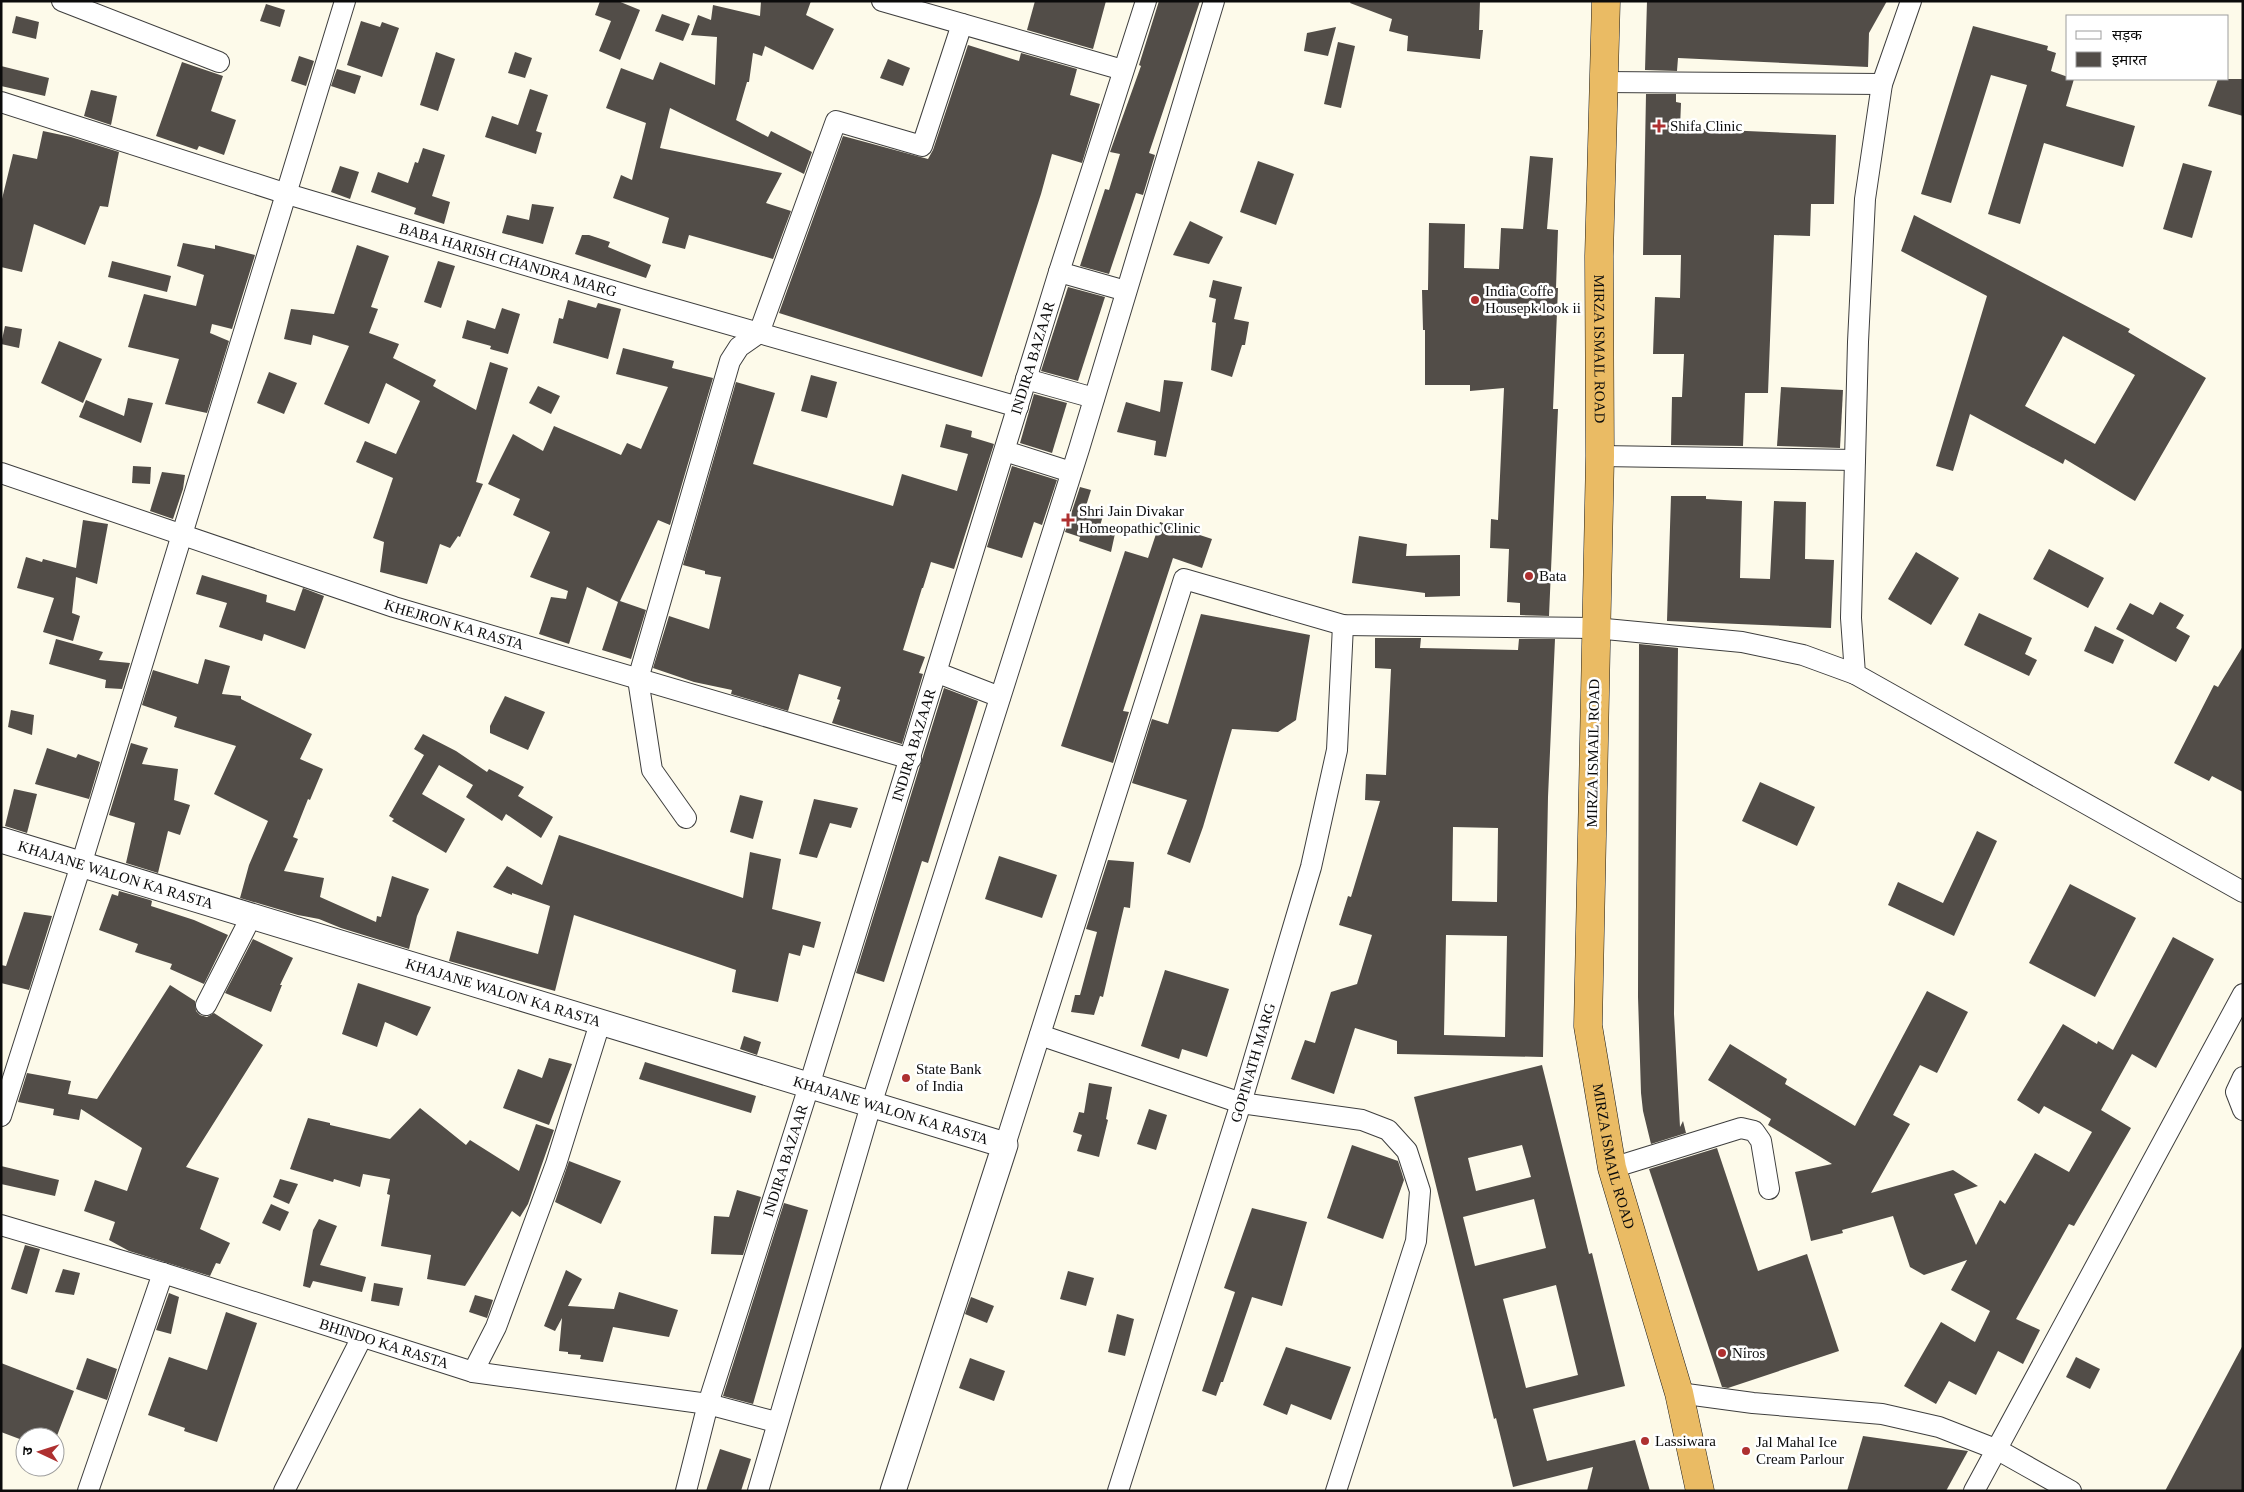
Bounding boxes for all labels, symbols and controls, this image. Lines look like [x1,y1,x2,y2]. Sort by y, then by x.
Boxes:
legend [2066,15,2229,80]
text: सड़क [2112,27,2142,43]
text: इमारत [2112,52,2147,68]
place label: Shifa Clinic [1670,118,1742,134]
marker: Shifa Clinic [1652,119,1666,133]
street label: BABA HARISH CHANDRA MARG [397,220,619,300]
street label: MIRZA ISMAIL ROAD [1591,274,1608,423]
place label: India Coffe Housepk look ii [1485,283,1581,316]
marker: India Coffe Housepk look ii [1469,294,1481,306]
street label: INDIRA BAZAAR [1008,300,1057,416]
place label: Shri Jain Divakar Homeopathic Clinic [1079,503,1201,536]
marker: Shri Jain Divakar Homeopathic Clinic [1061,513,1075,527]
place label: Bata [1539,568,1567,584]
marker: Bata [1523,570,1535,582]
street label: KHEJRON KA RASTA [382,596,526,653]
street label: MIRZA ISMAIL ROAD [1584,678,1602,827]
street label: INDIRA BAZAAR [889,687,939,803]
street label: KHAJANE WALON KA RASTA [16,838,216,912]
street label: KHAJANE WALON KA RASTA [404,955,603,1030]
street label: GOPINATH MARG [1227,1001,1278,1124]
place label: State Bank of India [916,1061,982,1094]
marker: State Bank of India [900,1072,912,1084]
street label: KHAJANE WALON KA RASTA [791,1073,991,1148]
street label: MIRZA ISMAIL ROAD [1590,1082,1638,1231]
street label: INDIRA BAZAAR [760,1102,811,1219]
street label: BHINDO KA RASTA [317,1315,451,1372]
place label: Niros [1732,1345,1765,1361]
marker: Niros [1716,1347,1728,1359]
north arrow [15,1427,65,1477]
place label: Lassiwara [1655,1433,1716,1449]
place label: Jal Mahal Ice Cream Parlour [1756,1434,1844,1467]
marker: Lassiwara [1639,1435,1651,1447]
marker: Jal Mahal Ice Cream Parlour [1740,1445,1752,1457]
text: उ [20,1446,35,1456]

